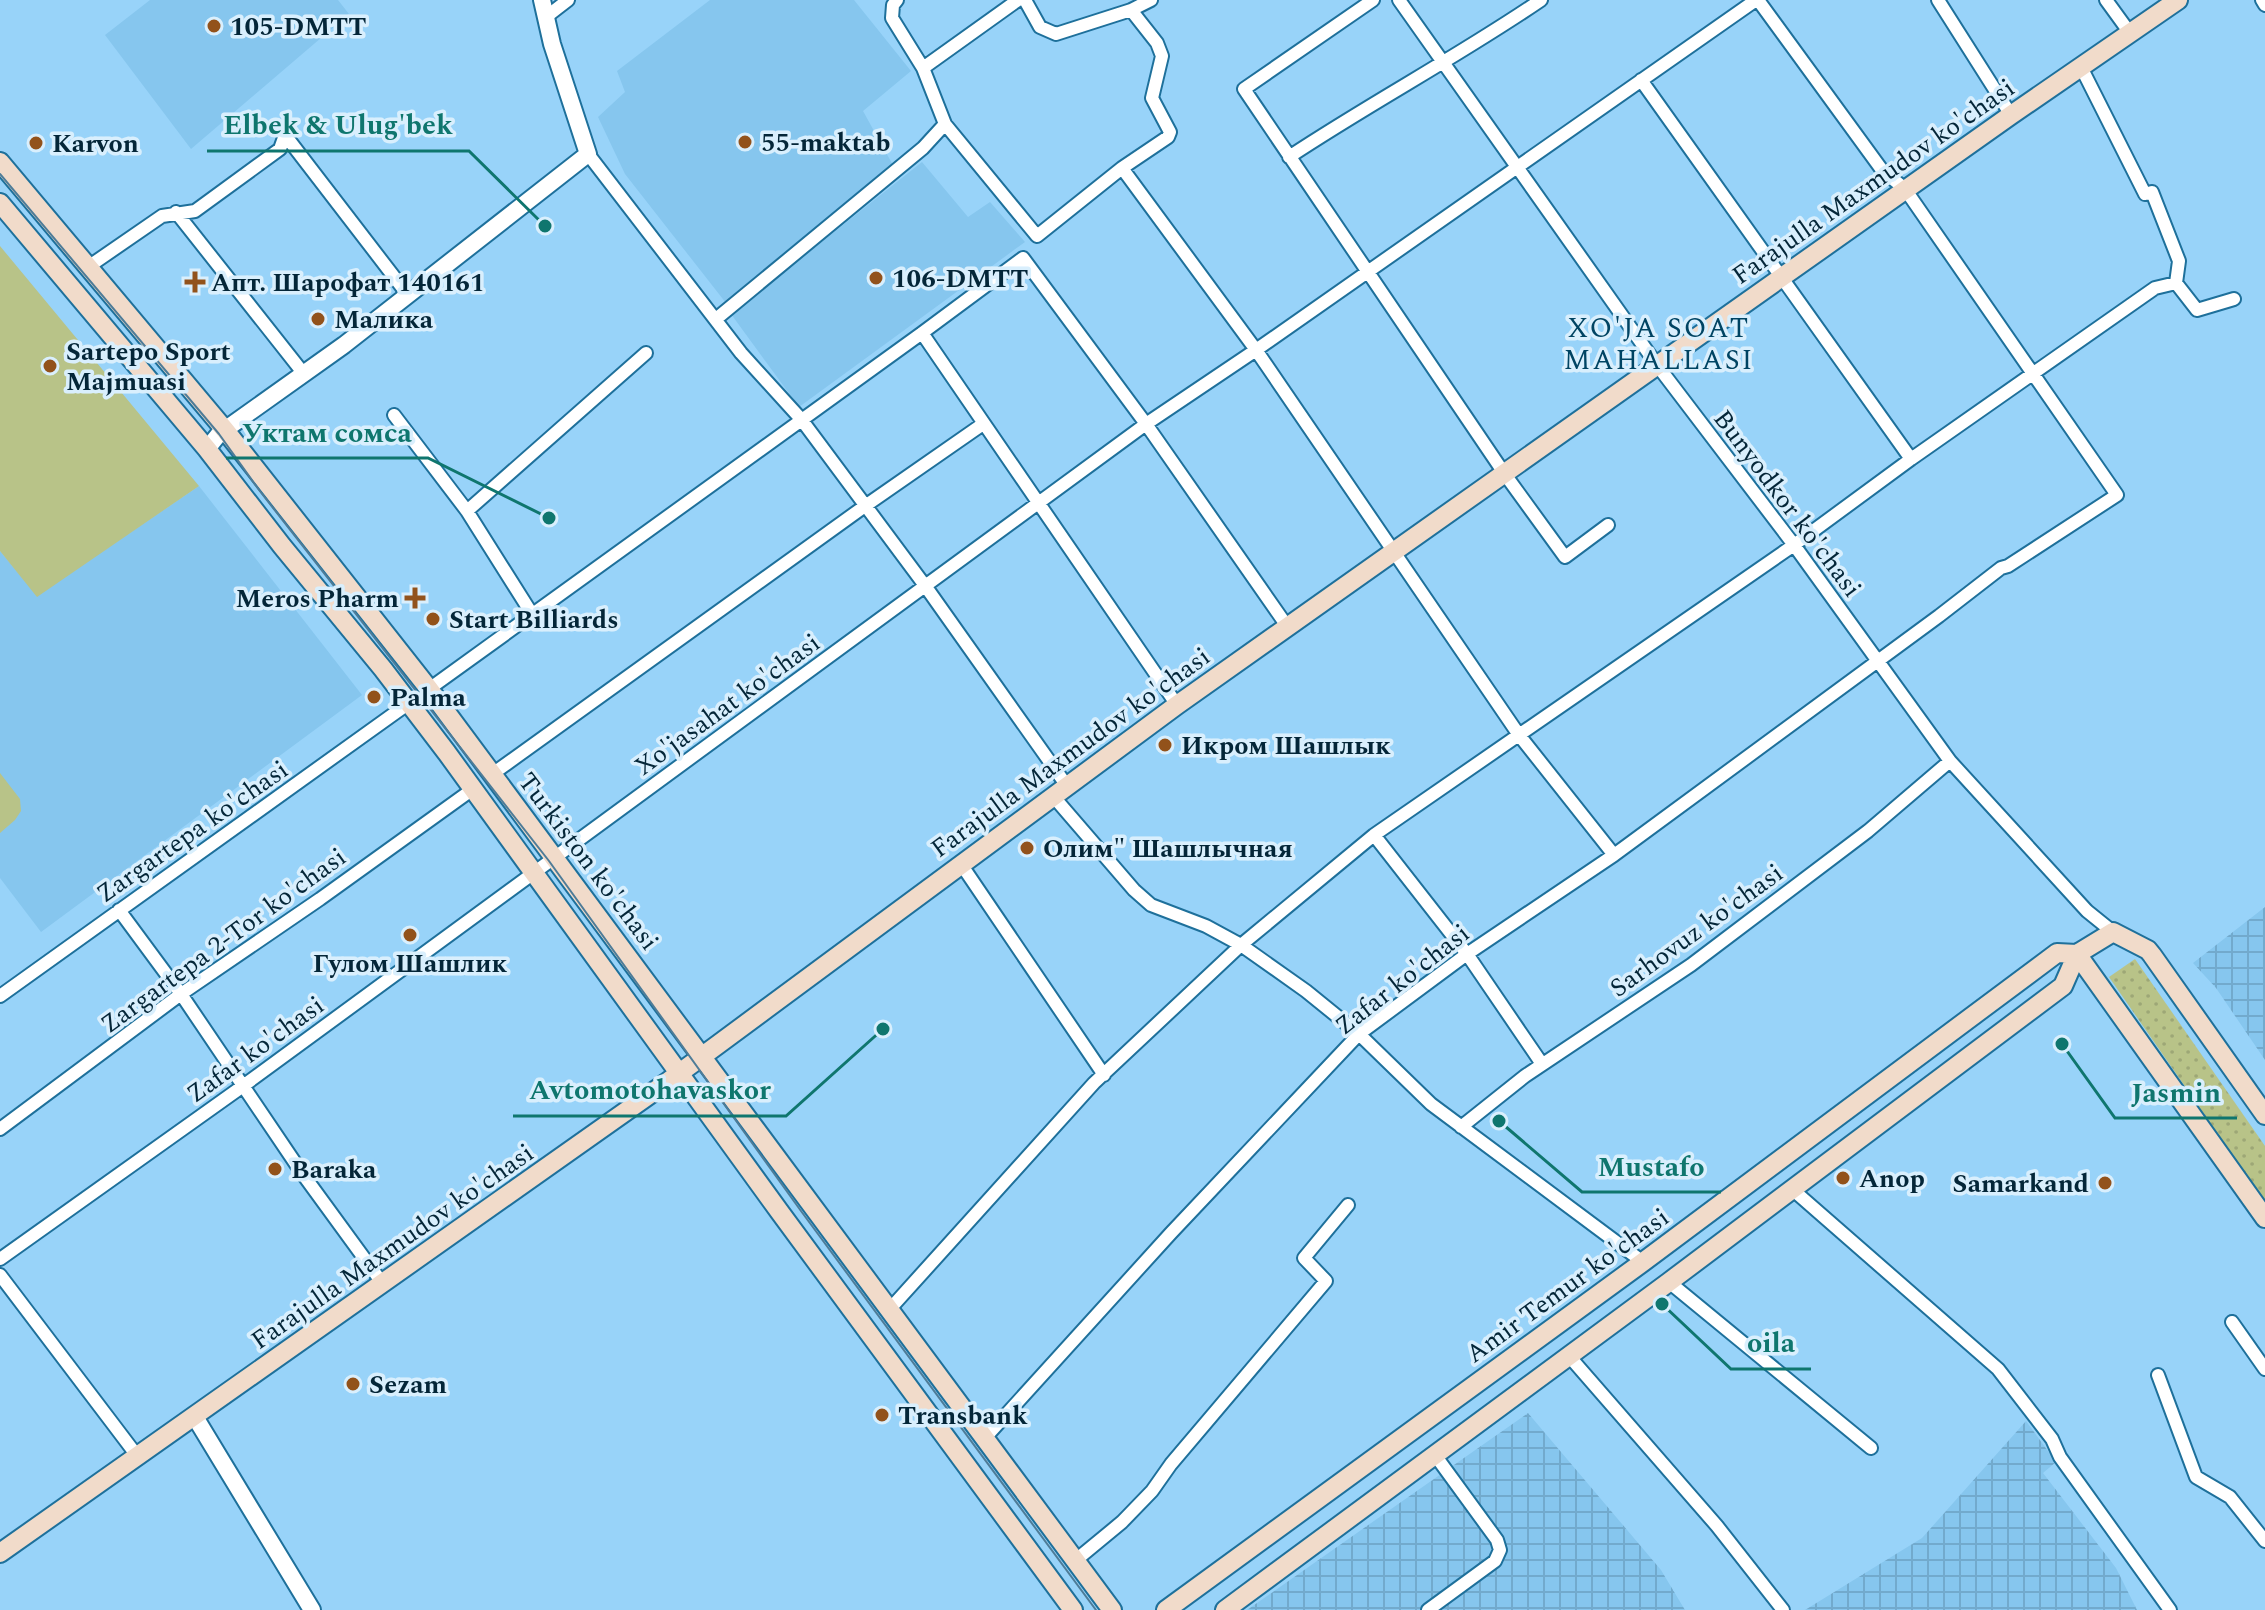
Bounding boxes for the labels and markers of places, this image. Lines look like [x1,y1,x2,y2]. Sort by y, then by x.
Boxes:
place label: 105-DMTT [230,7,367,47]
marker: 105-DMTT [205,17,223,35]
callout: Elbek & Ulug'bek [207,99,469,151]
place label: 55-maktab [761,123,890,163]
place label: Karvon [52,124,139,164]
marker: 55-maktab [736,133,754,151]
marker: Karvon [27,134,45,152]
place label: 106-DMTT [892,259,1029,299]
place label: Апт. Шарофат 140161 [211,263,485,303]
marker: 106-DMTT [867,269,885,287]
marker: Апт. Шарофат 140161 [186,273,204,291]
place label: Малика [334,300,434,340]
marker: Малика [309,310,327,328]
place label: Sartepo Sport Majmuasi [66,332,231,402]
marker: Sartepo Sport Majmuasi [41,357,59,375]
callout: Уктам сомса [226,406,428,458]
place label: Meros Pharm [235,579,399,619]
marker: Meros Pharm [406,589,424,607]
place label: Start Billiards [449,600,619,640]
marker: Start Billiards [424,610,442,628]
place label: Palma [390,678,467,718]
marker: Palma [365,688,383,706]
place label: Икром Шашлык [1181,726,1391,766]
marker: Икром Шашлык [1156,736,1174,754]
place label: Олим" Шашлычная [1043,829,1293,869]
marker: Олим" Шашлычная [1018,839,1036,857]
marker: Гулом Шашлик [401,926,419,944]
place label: Гулом Шашлик [313,944,508,984]
callout: Avtomotohavaskor [513,1064,786,1116]
callout: Jasmin [2115,1066,2237,1118]
callout: Mustafo [1582,1140,1721,1192]
place label: Baraka [291,1150,377,1190]
place label: Anop [1859,1159,1925,1199]
marker: Baraka [266,1160,284,1178]
place label: Samarkand [1953,1164,2089,1204]
marker: Anop [1834,1169,1852,1187]
marker: Samarkand [2096,1174,2114,1192]
callout: oila [1731,1317,1811,1369]
place label: Sezam [369,1365,447,1405]
marker: Sezam [344,1375,362,1393]
place label: Transbank [898,1396,1028,1436]
marker: Transbank [873,1406,891,1424]

